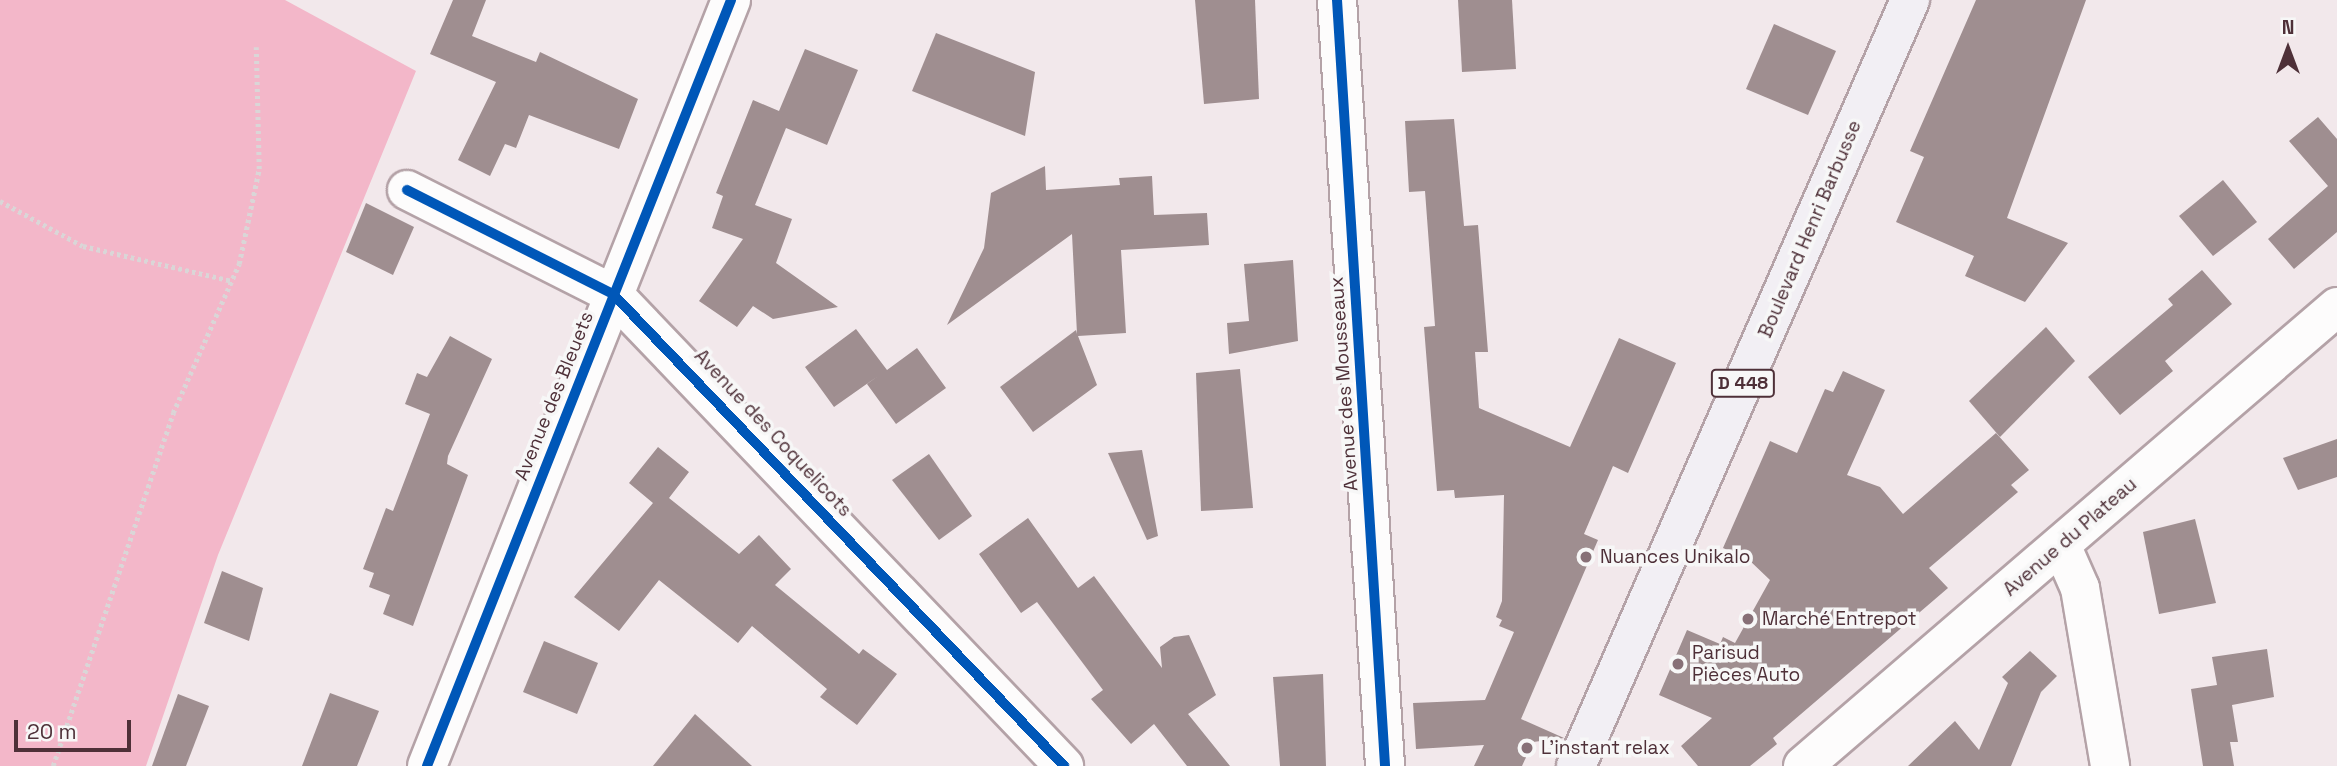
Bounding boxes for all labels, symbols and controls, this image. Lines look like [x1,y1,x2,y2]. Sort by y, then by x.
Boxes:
north arrow [2253,14,2323,84]
text: N [2282,15,2294,40]
street label: Boulevard Henri Barbusse [1754,117,1866,341]
street label: Avenue des Mousseaux [1325,276,1363,492]
street label: Avenue des Bleuets [510,308,598,484]
street label: Avenue des Coquelicots [690,345,856,521]
road number: D 448 [1710,368,1776,398]
street label: Avenue du Plateau [1999,473,2141,601]
place label: Nuances Unikalo [1600,546,1751,568]
marker: Nuances Unikalo [1578,549,1594,565]
place label: Marché Entrepot [1762,608,1917,630]
marker: Marché Entrepot [1740,611,1756,627]
place label: Parisud Pièces Auto [1692,642,1801,686]
marker: Parisud Pièces Auto [1670,656,1686,672]
scale bar [18,706,135,750]
text: 20 m [27,718,77,745]
place label: L'instant relax [1541,737,1670,759]
marker: L'instant relax [1519,740,1535,756]

